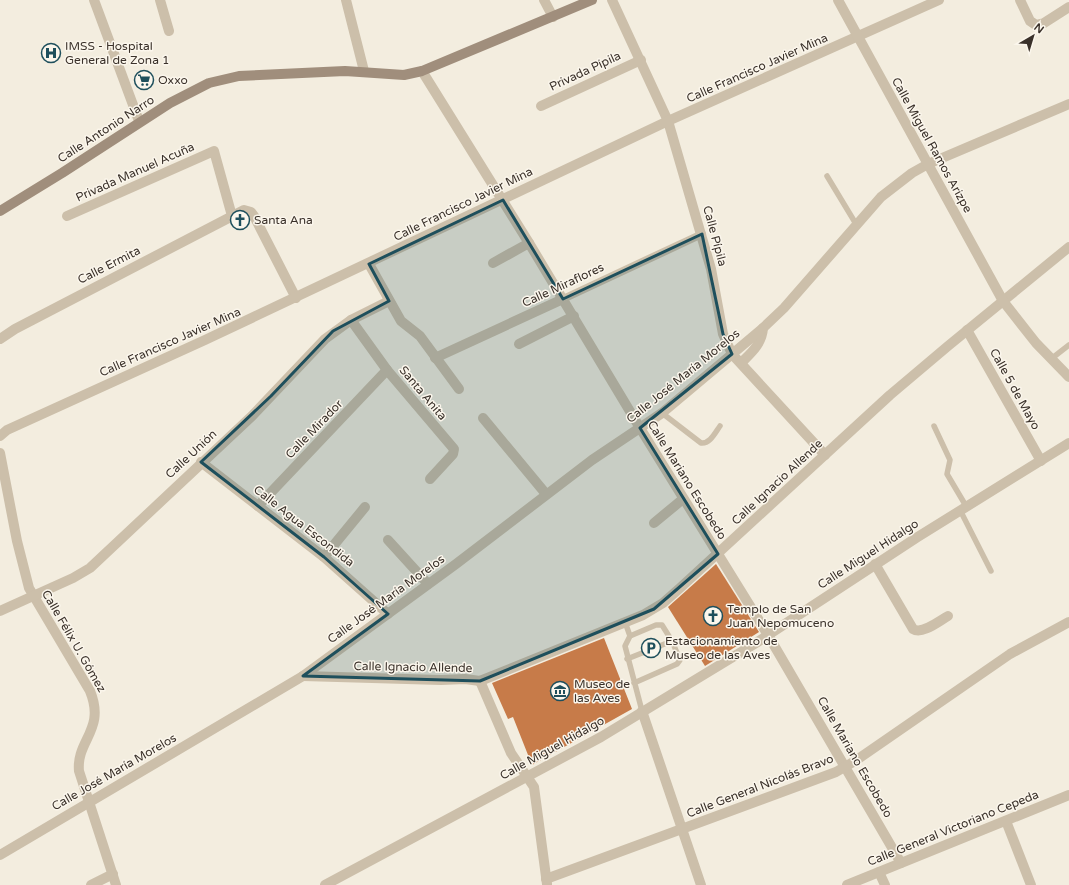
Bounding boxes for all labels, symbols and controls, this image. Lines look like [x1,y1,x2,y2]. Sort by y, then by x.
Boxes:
north arrow [1013,16,1053,56]
text: N [1031,21,1046,36]
street label: Calle Francisco Javier Mina [684,30,830,106]
place label: IMSS - Hospital General de Zona 1 [65,39,170,67]
hospital icon: IMSS - Hospital General de Zona 1 [40,42,62,64]
street label: Privada Pípila [547,48,623,94]
supermarket icon: Oxxo [133,69,155,91]
place label: Oxxo [158,73,188,87]
street label: Calle Miguel Ramos Arizpe [889,75,975,215]
street label: Calle Antonio Narro [55,93,157,165]
street label: Privada Manuel Acuña [74,139,196,205]
street label: Calle Francisco Javier Mina [391,164,535,244]
street label: Calle Pípila [700,204,730,268]
church icon: Santa Ana [229,209,251,231]
place label: Santa Ana [254,213,313,227]
street label: Calle Ermita [75,243,143,287]
street label: Calle Miraflores [520,260,606,310]
street label: Calle Francisco Javier Mina [97,304,243,380]
street label: Calle José María Morelos [624,326,742,426]
street label: Calle 5 de Mayo [987,346,1043,432]
street label: Santa Anita [396,363,450,423]
street label: Calle Mirador [282,396,346,461]
street label: Calle Mariano Escobedo [645,418,729,542]
street label: Calle Unión [163,427,219,481]
street label: Calle Ignacio Allende [729,436,825,528]
street label: Calle Agua Escondida [251,482,357,570]
street label: Calle Miguel Hidalgo [815,516,921,592]
street label: Calle José María Morelos [325,552,447,646]
street label: Calle Félix U. Gómez [39,587,109,695]
place label: Templo de San Juan Nepomuceno [727,602,834,630]
church icon: Templo de San Juan Nepomuceno [702,605,724,627]
place label: Estacionamiento de Museo de las Aves [665,634,778,662]
parking icon: Estacionamiento de Museo de las Aves [640,637,662,659]
street label: Calle Ignacio Allende [353,659,473,675]
place label: Museo de las Aves [574,677,630,705]
museum icon: Museo de las Aves [549,680,571,702]
street label: Calle Mariano Escobedo [815,694,895,820]
street label: Calle Miguel Hidalgo [497,713,607,783]
street label: Calle José María Morelos [49,730,179,813]
street label: Calle General Nicolás Bravo [685,751,835,821]
street label: Calle General Victoriano Cepeda [865,787,1041,869]

